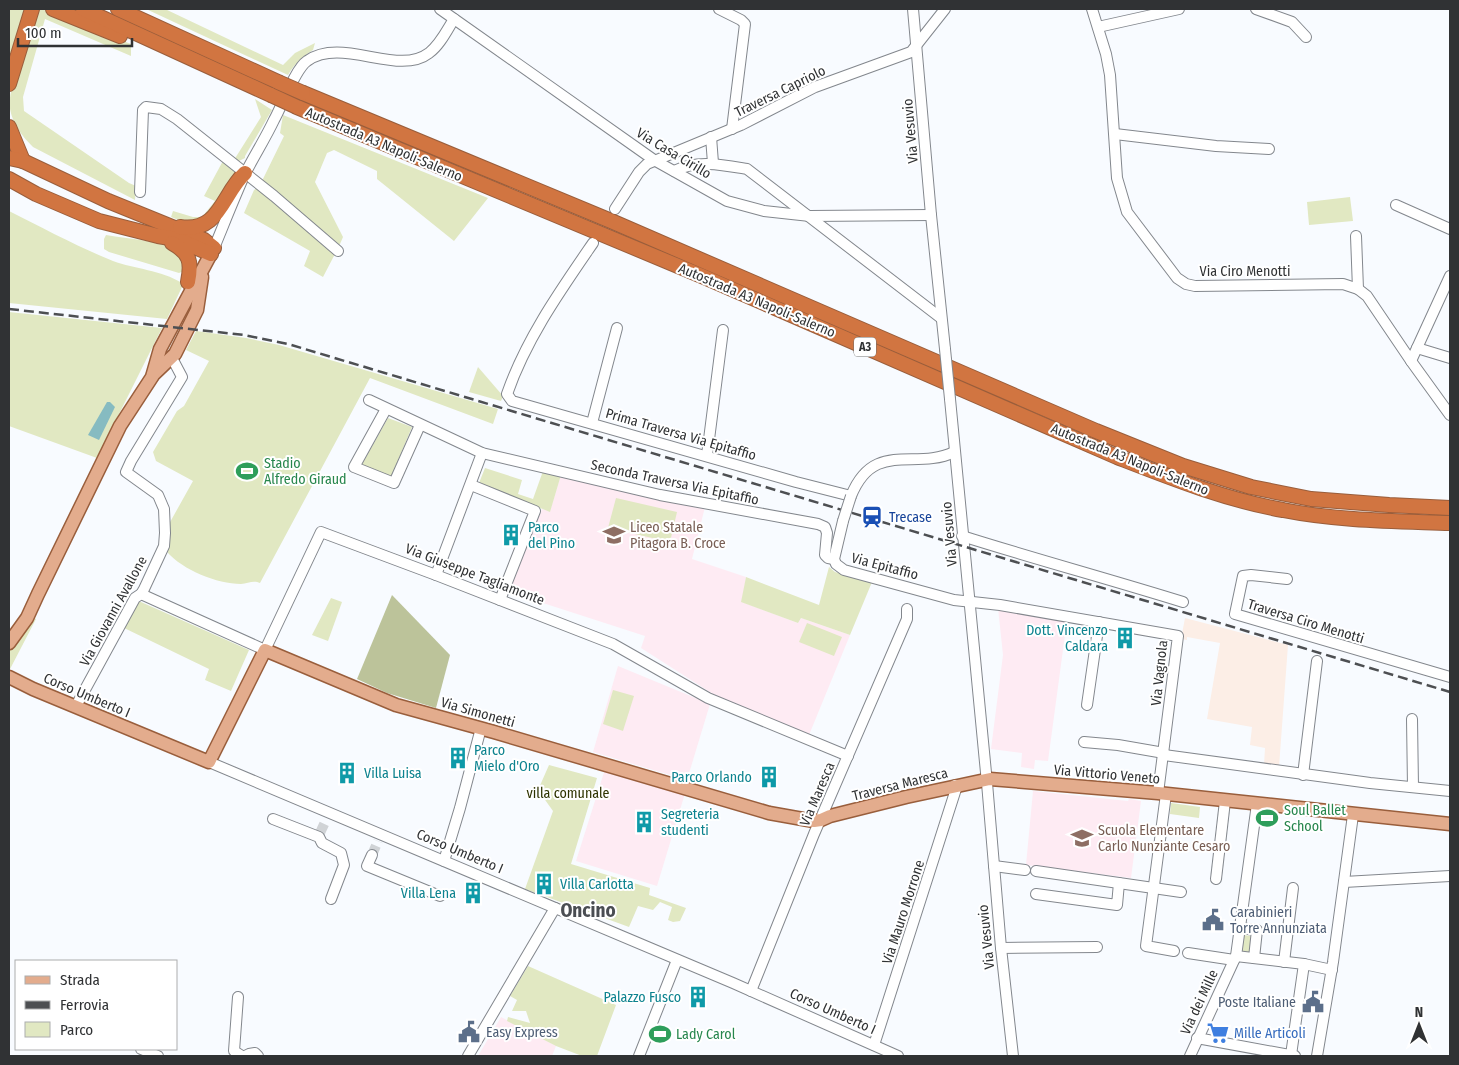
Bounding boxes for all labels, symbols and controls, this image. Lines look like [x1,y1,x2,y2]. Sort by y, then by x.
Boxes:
scale bar [18,15,131,47]
text: 100 m [25,24,62,42]
street label: Traversa Capriolo [732,62,828,121]
street label: Via Vesuvio [899,98,922,164]
street label: Autostrada A3 Napoli-Salerno [303,104,465,185]
street label: Via Casa Cirillo [633,124,714,182]
street label: Autostrada A3 Napoli-Salerno [676,260,838,341]
street label: Via Ciro Menotti [1200,263,1290,280]
road number: A3 [854,338,876,357]
street label: Prima Traversa Via Epitaffio [604,405,758,464]
street label: Autostrada A3 Napoli-Salerno [1048,420,1211,499]
place label: Stadio Alfredo Giraud [264,455,347,488]
street label: Seconda Traversa Via Epitaffio [589,456,761,509]
sports icon: Stadio Alfredo Giraud [234,458,260,484]
street label: Via Vesuvio [938,501,961,567]
station icon: Trecase [859,504,885,530]
place label: Trecase [889,509,932,526]
place label: Parco del Pino [528,519,575,552]
place label: Liceo Statale Pitagora B. Croce [630,519,726,552]
building icon: Parco del Pino [498,522,524,548]
school or university icon: Liceo Statale Pitagora B. Croce [601,522,627,548]
street label: Via Giuseppe Tagliamonte [403,540,547,609]
street label: Via Epitaffio [850,549,920,584]
street label: Via Giovanni Avallone [76,553,151,669]
street label: Traversa Ciro Menotti [1245,596,1366,647]
place label: Dott. Vincenzo Caldara [1026,622,1108,655]
building icon: Dott. Vincenzo Caldara [1112,625,1138,651]
street label: Via Vagnola [1148,639,1171,707]
street label: Corso Umberto I [41,670,133,721]
street label: Via Simonetti [439,694,517,731]
place label: Parco Mielo d'Oro [474,742,540,775]
building icon: Parco Mielo d'Oro [445,745,471,771]
building icon: Villa Luisa [334,760,360,786]
street label: Via Maresca [796,760,839,829]
street label: Via Vittorio Veneto [1053,761,1161,788]
building icon: Parco Orlando [756,764,782,790]
street label: Traversa Maresca [851,764,950,805]
place label: Villa Luisa [364,765,422,782]
place label: Parco Orlando [671,769,752,786]
park label: villa comunale [526,785,610,802]
place label: Soul Ballet School [1284,802,1346,835]
sports icon: Soul Ballet School [1254,805,1280,831]
place label: Segreteria studenti [661,806,720,839]
building icon: Segreteria studenti [631,809,657,835]
place label: Scuola Elementare Carlo Nunziante Cesaro [1098,822,1230,855]
school or university icon: Scuola Elementare Carlo Nunziante Cesaro [1069,825,1095,851]
street label: Corso Umberto I [414,826,506,877]
street label: Via Mauro Morrone [879,858,928,966]
building icon: Villa Carlotta [531,871,557,897]
place label: Villa Carlotta [560,876,634,893]
building icon: Villa Lena [460,880,486,906]
place label: Villa Lena [401,885,456,902]
district label: Oncino [560,899,616,922]
street label: Via Vesuvio [975,904,998,970]
place label: Carabinieri Torre Annunziata [1230,904,1327,937]
public building icon: Carabinieri Torre Annunziata [1200,907,1226,933]
legend [15,960,178,1050]
street label: Via dei Mille [1177,967,1222,1037]
text: Strada [60,971,100,989]
building icon: Palazzo Fusco [685,984,711,1010]
street label: Corso Umberto I [787,985,878,1038]
place label: Palazzo Fusco [604,989,681,1006]
public building icon: Poste Italiane [1300,989,1326,1015]
place label: Poste Italiane [1218,994,1296,1011]
text: Ferrovia [60,996,109,1014]
north arrow [1394,1000,1444,1050]
text: N [1415,1004,1423,1021]
public building icon: Easy Express [456,1019,482,1045]
supermarket icon: Mille Articoli [1205,1020,1231,1046]
text: Parco [60,1021,93,1039]
sports icon: Lady Carol [647,1021,673,1047]
place label: Easy Express [486,1024,558,1041]
place label: Mille Articoli [1234,1025,1306,1042]
place label: Lady Carol [676,1026,736,1043]

